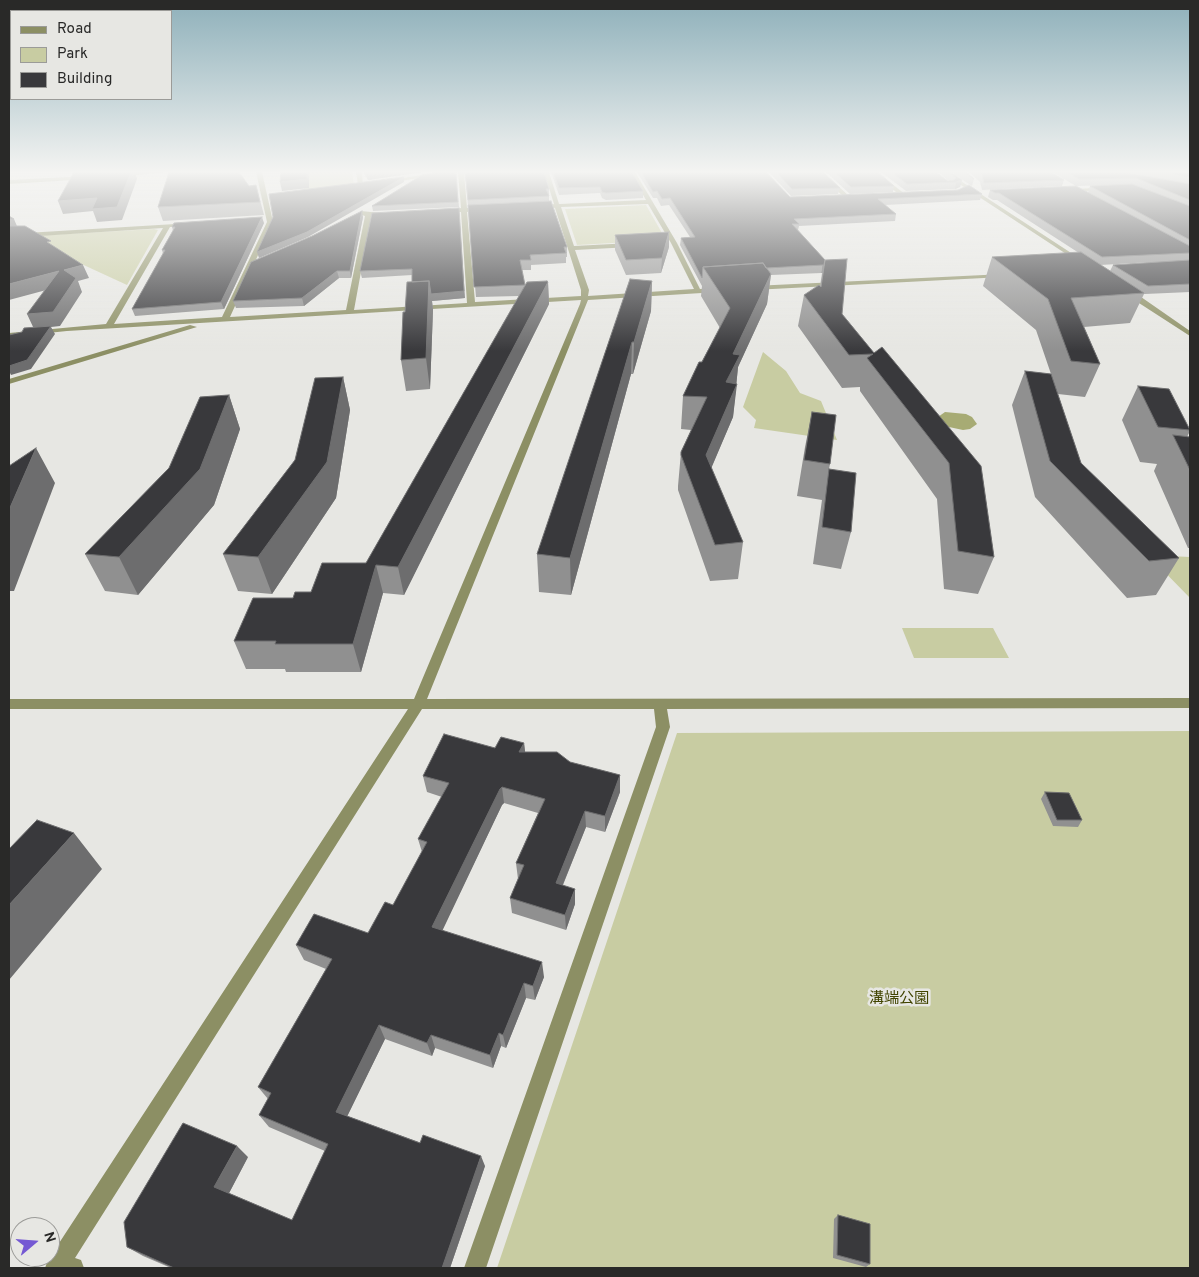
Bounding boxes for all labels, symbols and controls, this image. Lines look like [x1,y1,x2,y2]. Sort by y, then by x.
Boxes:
legend [10,10,172,100]
text: Road [57,20,92,39]
text: Park [57,45,88,64]
text: Building [57,70,112,89]
park label: 溝端公園 [869,991,929,1009]
north arrow [10,1217,60,1267]
text: N [39,1230,58,1245]

